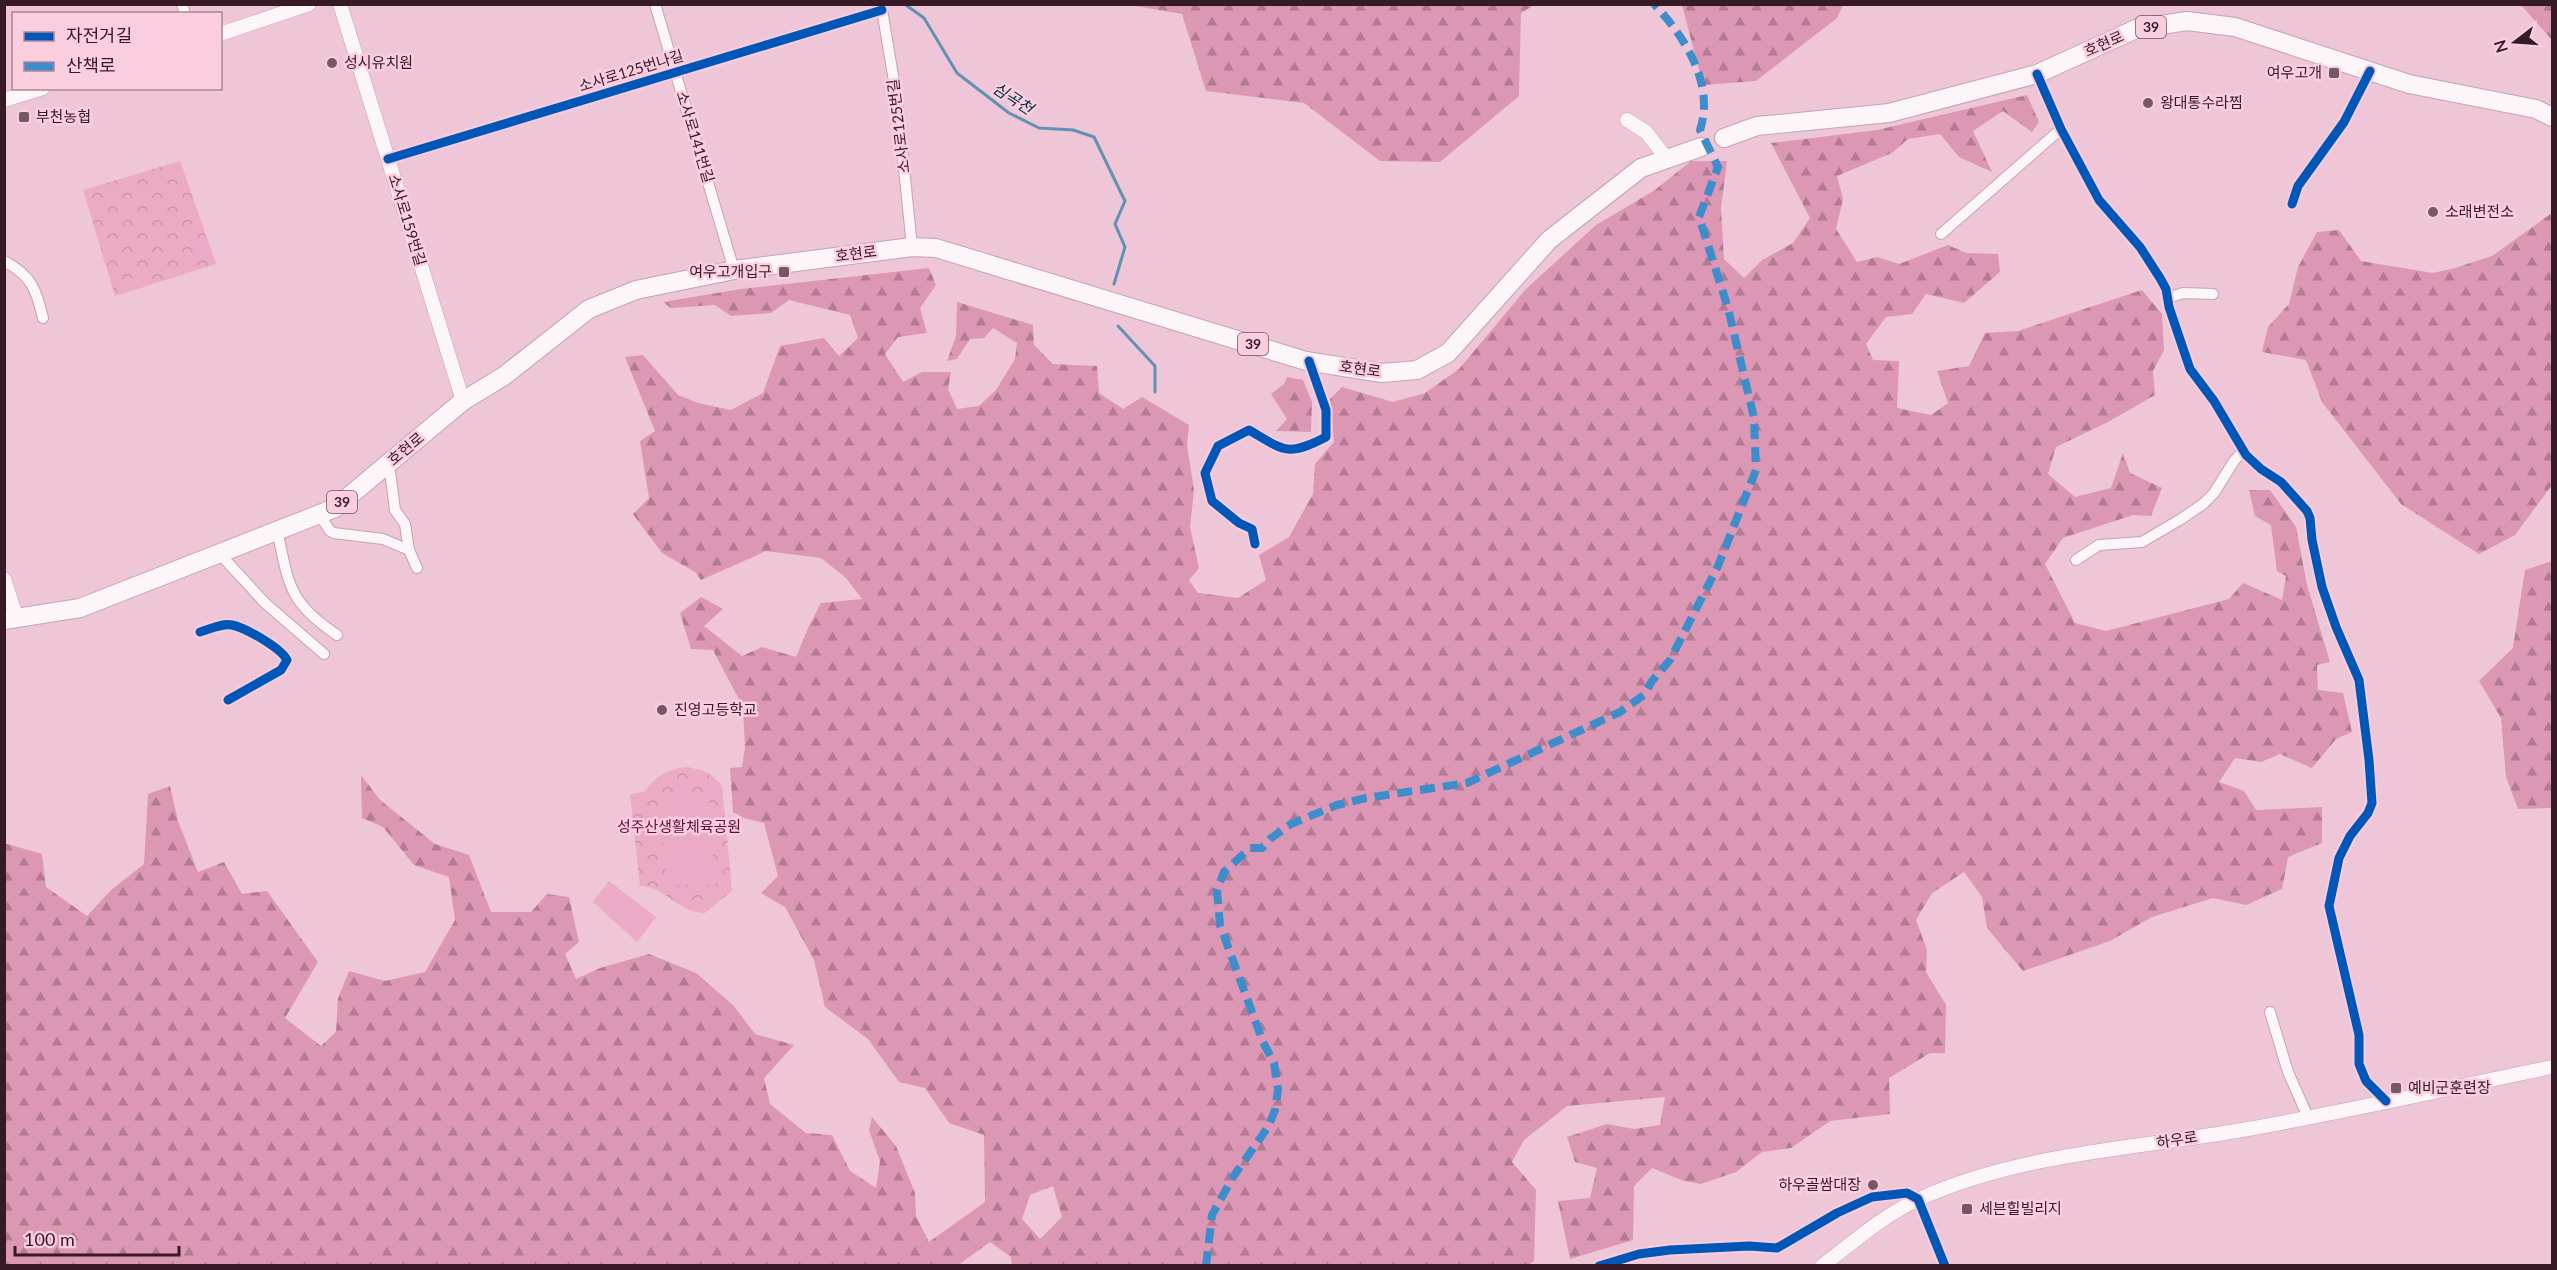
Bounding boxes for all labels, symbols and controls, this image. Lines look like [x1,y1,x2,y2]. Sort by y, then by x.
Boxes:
legend [12,12,222,90]
north arrow [2485,12,2545,72]
road number: 39 [2136,16,2166,38]
text: 자전거길 [66,24,132,46]
street label: 호현로 [2081,26,2126,60]
text: N [2489,38,2511,55]
street label: 소사로125번나길 [576,46,685,95]
place label: 성시유치원 [344,53,413,71]
text: 산책로 [66,54,116,76]
marker: 성시유치원 [325,56,339,70]
place label: 여우고개 [2267,63,2322,81]
marker: 여우고개 [2327,66,2341,80]
street label: 소사로125번길 [883,78,913,174]
water label: 심곡천 [990,78,1039,119]
street label: 소사로141번길 [673,89,718,185]
place label: 왕대통수라찜 [2160,93,2243,111]
marker: 왕대통수라찜 [2141,96,2155,110]
place label: 부천농협 [36,107,91,125]
marker: 부천농협 [17,110,31,124]
street label: 소사로159번길 [385,172,430,268]
place label: 소래변전소 [2445,202,2514,220]
marker: 소래변전소 [2426,205,2440,219]
street label: 호현로 [834,242,878,264]
place label: 여우고개입구 [689,262,772,280]
marker: 여우고개입구 [777,265,791,279]
road number: 39 [1238,333,1268,355]
street label: 호현로 [1338,356,1382,380]
street label: 호현로 [384,428,427,468]
road number: 39 [327,491,357,513]
place label: 진영고등학교 [674,700,757,718]
marker: 진영고등학교 [655,703,669,717]
park label: 성주산생활체육공원 [617,817,741,835]
place label: 예비군훈련장 [2408,1078,2491,1096]
marker: 예비군훈련장 [2389,1081,2403,1095]
street label: 하우로 [2155,1127,2199,1151]
place label: 하우골쌈대장 [1778,1175,1861,1193]
marker: 하우골쌈대장 [1866,1178,1880,1192]
place label: 세븐힐빌리지 [1979,1199,2062,1217]
marker: 세븐힐빌리지 [1960,1202,1974,1216]
scale bar [15,1219,178,1257]
text: 100 m [24,1228,75,1250]

